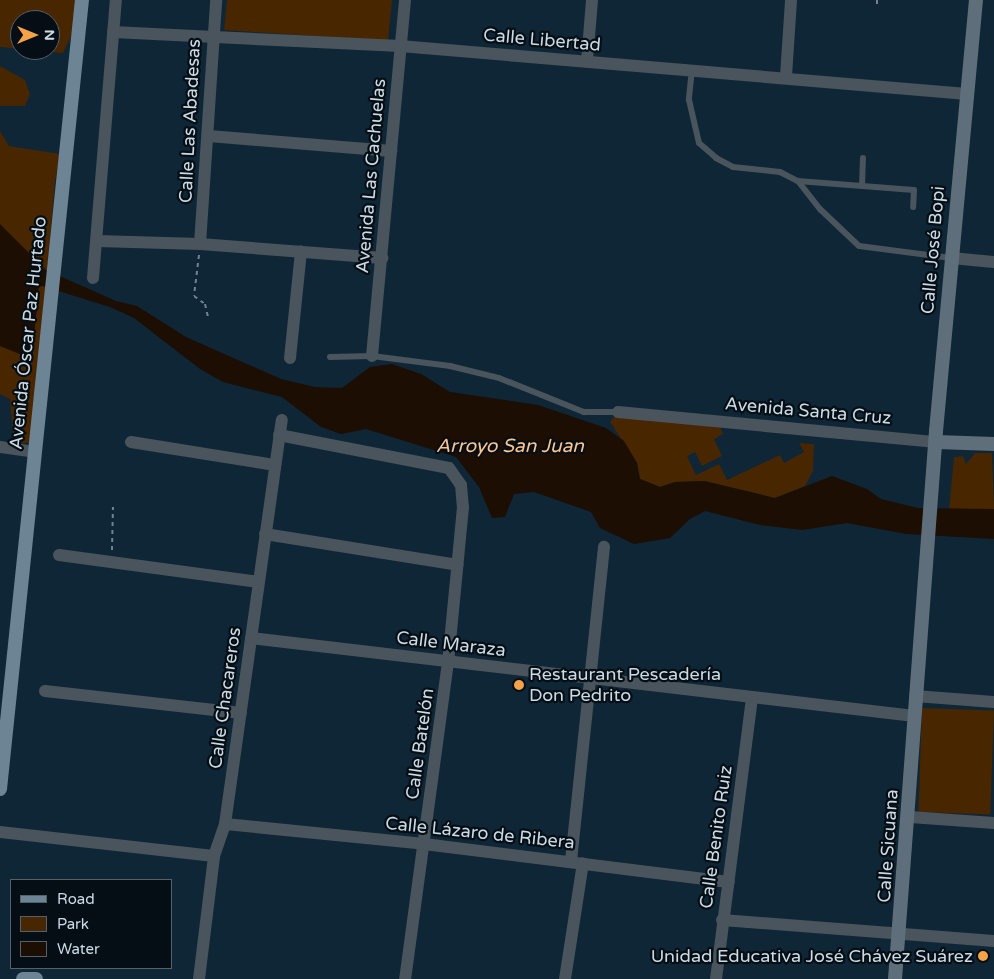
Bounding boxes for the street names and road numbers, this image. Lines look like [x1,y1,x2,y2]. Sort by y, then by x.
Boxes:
street label: Calle Libertad [482,24,602,56]
street label: Calle Las Abadesas [175,39,205,203]
street label: Avenida Las Cachuelas [352,78,390,274]
street label: Calle José Bopi [917,185,949,315]
street label: Avenida Óscar Paz Hurtado [5,215,51,451]
street label: Avenida Santa Cruz [724,393,892,429]
street label: Calle Chacareros [204,626,246,770]
street label: Calle Maraza [395,627,507,661]
street label: Calle Batelón [402,687,438,801]
street label: Calle Benito Ruiz [695,764,737,910]
street label: Calle Sicuana [873,789,903,903]
street label: Calle Lázaro de Ribera [384,812,576,854]

